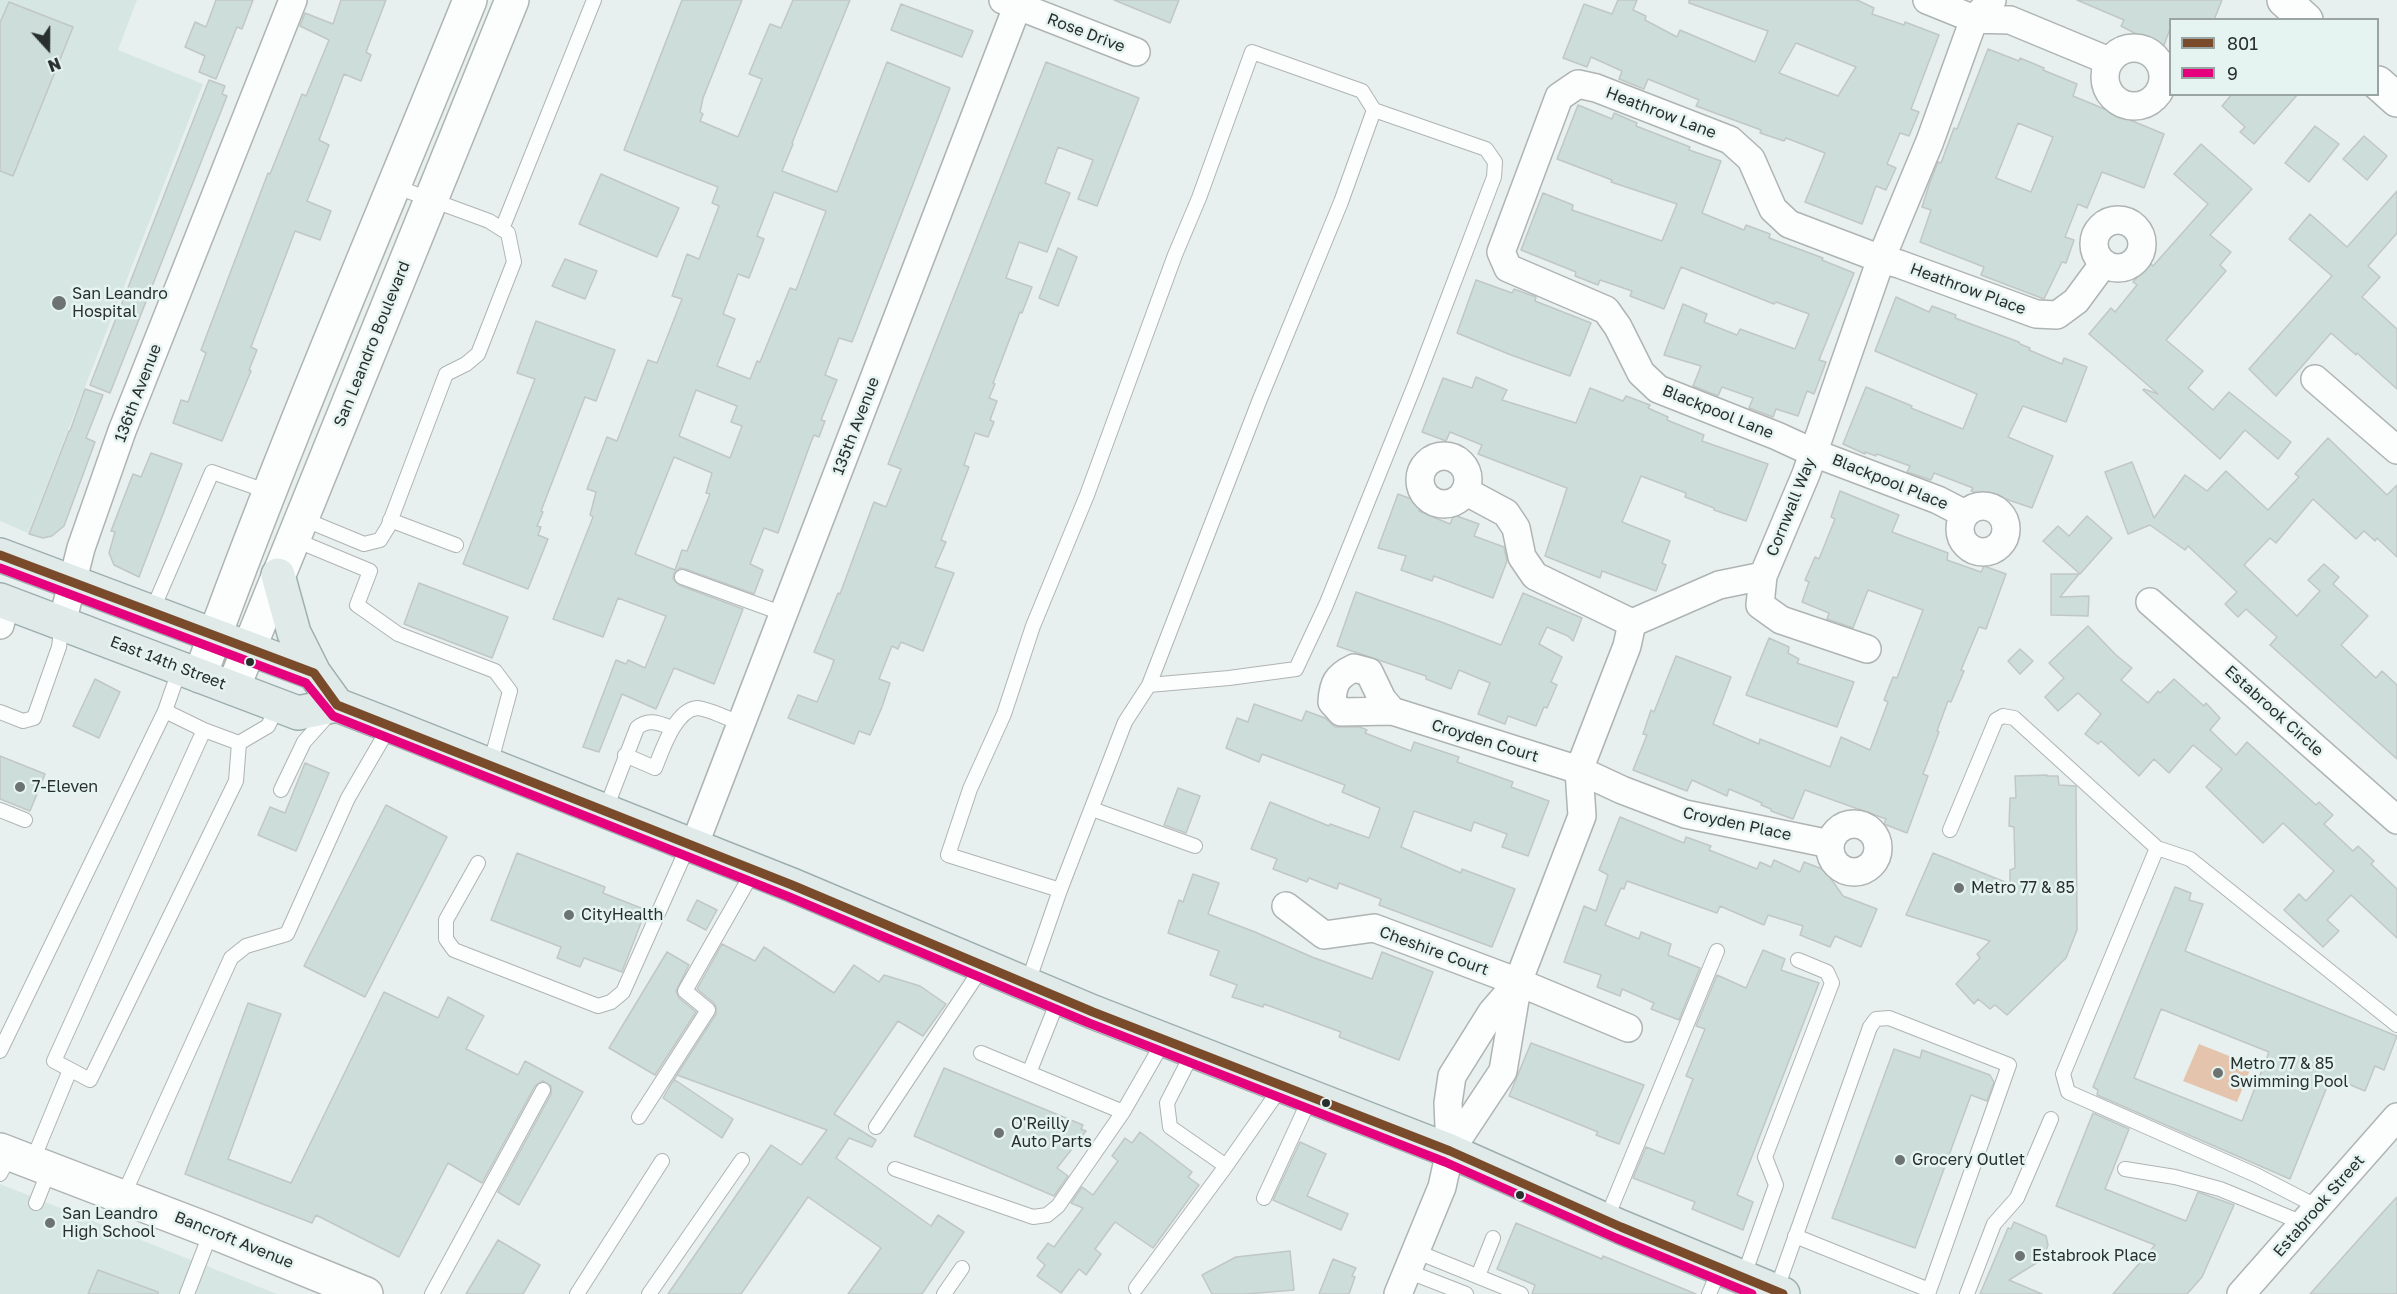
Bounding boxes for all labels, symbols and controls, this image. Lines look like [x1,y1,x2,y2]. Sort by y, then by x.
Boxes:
street label: Rose Drive [1044,9,1128,57]
north arrow [18,18,78,78]
legend [2169,18,2379,96]
text: 801 [2227,32,2258,54]
text: N [45,53,64,76]
text: 9 [2227,62,2238,84]
street label: Heathrow Lane [1603,83,1719,143]
street label: San Leandro Boulevard [330,258,414,430]
street label: Heathrow Place [1908,259,2028,319]
place label: San Leandro Hospital [72,284,168,322]
marker: San Leandro Hospital [50,294,68,312]
street label: 136th Avenue [110,341,166,445]
street label: 135th Avenue [829,374,883,478]
street label: Blackpool Lane [1660,381,1776,443]
street label: Blackpool Place [1829,450,1951,514]
street label: Cornwall Way [1762,455,1820,559]
street label: East 14th Street [107,632,229,694]
unlabelled marker [244,656,256,668]
street label: Estabrook Circle [2221,662,2327,760]
street label: Croyden Court [1429,716,1541,766]
place label: 7-Eleven [32,777,98,797]
marker: 7-Eleven [13,780,27,794]
street label: Croyden Place [1681,803,1793,845]
place label: Metro 77 & 85 [1971,878,2075,898]
marker: Metro 77 & 85 [1952,881,1966,895]
place label: CityHealth [581,905,663,925]
marker: CityHealth [562,908,576,922]
street label: Cheshire Court [1377,922,1491,980]
place label: Metro 77 & 85 Swimming Pool [2230,1054,2348,1092]
marker: Metro 77 & 85 Swimming Pool [2211,1066,2225,1080]
unlabelled marker [1320,1097,1332,1109]
place label: O'Reilly Auto Parts [1011,1114,1092,1152]
marker: O'Reilly Auto Parts [992,1126,1006,1140]
place label: Grocery Outlet [1912,1150,2025,1170]
street label: Estabrook Street [2269,1151,2369,1261]
marker: Grocery Outlet [1893,1153,1907,1167]
unlabelled marker [1514,1189,1526,1201]
place label: San Leandro High School [62,1204,158,1242]
street label: Bancroft Avenue [172,1207,296,1273]
marker: San Leandro High School [43,1216,57,1230]
place label: Estabrook Place [2032,1246,2156,1266]
marker: Estabrook Place [2013,1249,2027,1263]

